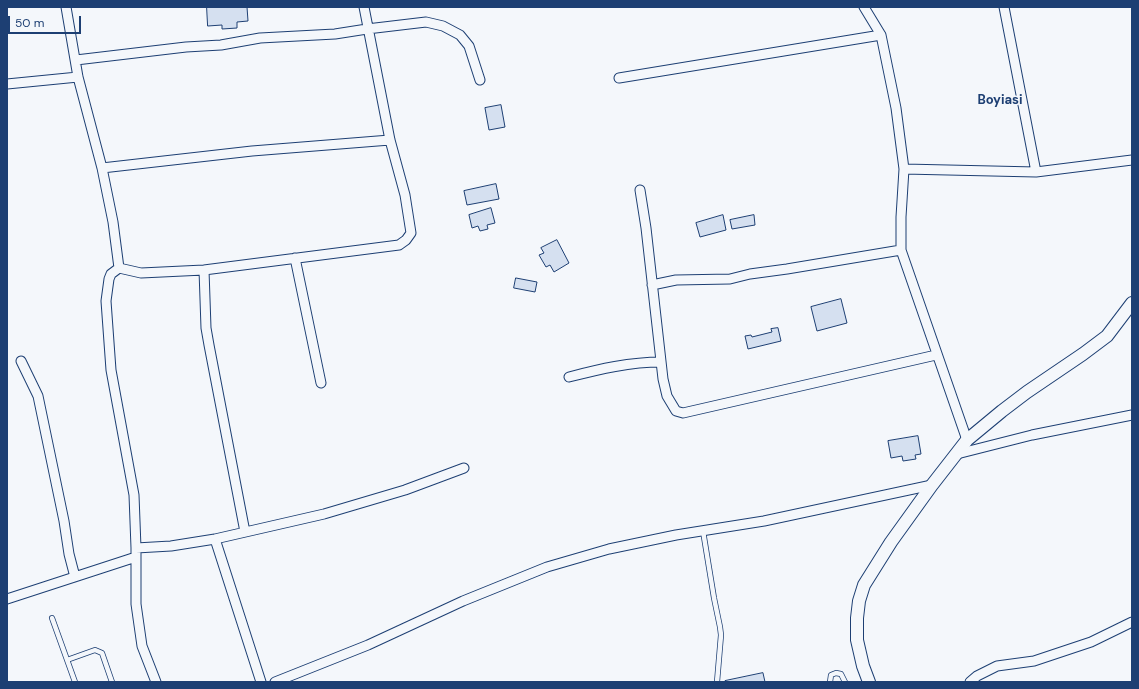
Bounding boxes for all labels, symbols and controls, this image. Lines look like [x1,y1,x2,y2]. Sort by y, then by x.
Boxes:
scale bar [10,8,83,34]
text: 50 m [15,15,44,31]
district label: Boyiasi [977,93,1023,109]

